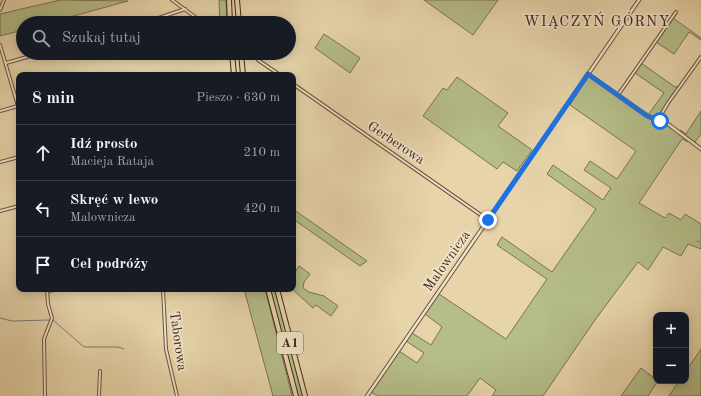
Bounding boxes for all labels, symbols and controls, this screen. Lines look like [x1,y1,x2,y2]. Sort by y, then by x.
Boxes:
district label: WIĄCZYŃ GÓRNY [524,11,670,30]
search box [16,16,296,60]
icon: search [30,27,52,49]
text: Szukaj tutaj [62,31,141,46]
text: 8 min [32,90,75,107]
text: Pieszo · 630 m [196,91,280,104]
route start [651,112,669,130]
street label: Gerberowa [365,119,427,167]
text: Idź prosto [70,137,137,152]
icon: ahead [32,142,54,164]
text: 210 m [243,146,280,159]
text: Macieja Rataja [70,155,154,168]
text: Skręć w lewo [70,193,158,208]
icon: left [32,198,54,220]
text: 420 m [243,202,280,215]
text: Malownicza [70,211,136,224]
route end [479,211,497,229]
street label: Malownicza [421,228,473,294]
icon: arrive [32,254,54,276]
text: Cel podróży [70,257,148,272]
street label: Taborowa [167,310,189,372]
map controls [653,312,689,384]
button: + [653,312,689,348]
road number: A1 [277,332,303,354]
button: − [653,348,689,384]

